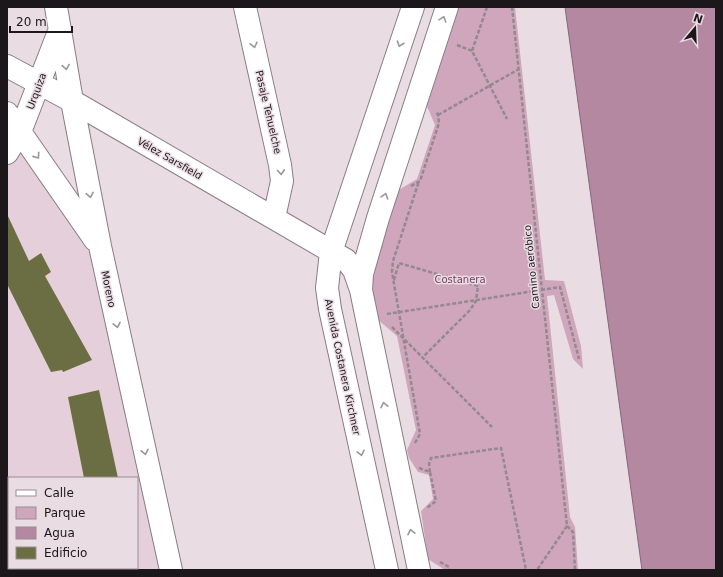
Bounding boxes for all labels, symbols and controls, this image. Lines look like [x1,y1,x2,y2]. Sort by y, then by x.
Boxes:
scale bar [10,8,72,34]
north arrow [675,8,715,48]
text: N [692,11,705,27]
text: 20 m [16,15,47,29]
one-way arrow [438,16,446,23]
one-way arrow [397,40,405,47]
one-way arrow [249,42,257,48]
one-way arrow [61,64,70,70]
street label: Pasaje Tehuelche [254,69,283,155]
street label: Urquiza [25,71,48,111]
street label: Vélez Sarsfield [135,135,204,181]
one-way arrow [32,152,39,159]
one-way arrow [276,169,285,175]
one-way arrow [85,191,93,198]
one-way arrow [380,193,389,200]
street label: Camino aeróbico [522,224,541,309]
street label: Moreno [99,270,118,308]
park label: Costanera [434,274,486,285]
street label: Avenida Costanera Kirchner [323,298,363,437]
one-way arrow [112,322,120,328]
one-way arrow [380,402,389,408]
one-way arrow [140,449,148,455]
one-way arrow [357,450,365,456]
legend [8,477,138,569]
text: Calle [44,486,74,500]
text: Parque [44,506,85,520]
text: Agua [44,526,75,540]
one-way arrow [407,529,415,535]
text: Edificio [44,546,87,560]

